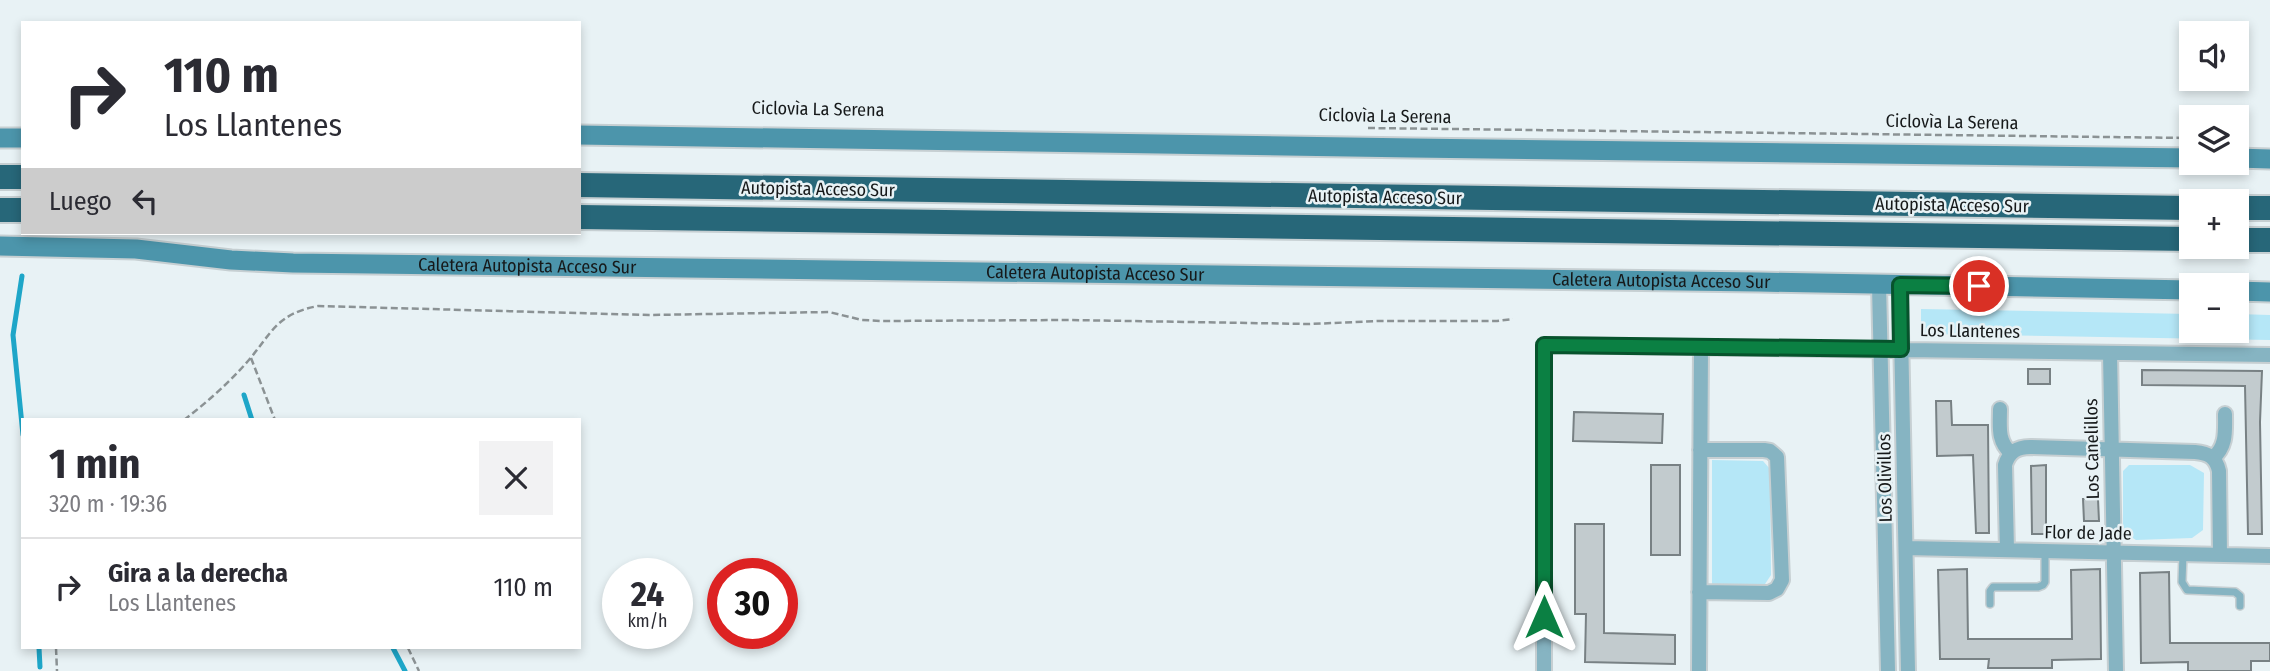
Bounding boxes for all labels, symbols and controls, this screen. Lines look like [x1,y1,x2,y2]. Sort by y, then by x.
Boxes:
map controls [2179,21,2249,343]
button: sound [2179,21,2249,91]
text: 110 m [164,46,279,105]
icon: right [49,49,140,140]
street label: Ciclovìa La Serena [751,97,885,121]
street label: Ciclovìa La Serena [1318,104,1452,128]
button: layers [2179,105,2249,175]
text: Los Llantenes [164,106,342,144]
street label: Ciclovìa La Serena [1885,110,2019,134]
street label: Autopista Acceso Sur [741,177,896,201]
icon: left [126,182,164,220]
street label: Autopista Acceso Sur [1308,185,1463,209]
text: Luego [49,186,112,217]
button: + [2179,189,2249,259]
street label: Autopista Acceso Sur [1875,193,2030,217]
street label: Caletera Autopista Acceso Sur [418,254,637,278]
pin [1949,256,2009,316]
street label: Caletera Autopista Acceso Sur [986,261,1205,286]
icon: arrive [1960,267,1998,305]
street label: Caletera Autopista Acceso Sur [1552,268,1771,293]
button: − [2179,273,2249,343]
street label: Los Llantenes [1920,319,2021,343]
street label: Los Canelillos [2080,398,2104,500]
street label: Los Olivillos [1873,433,1897,523]
text: 1 min [49,439,140,489]
button: close [479,441,553,515]
text: 320 m · 19:36 [49,490,167,518]
street label: Flor de Jade [2044,521,2132,545]
text: Gira a la derecha [108,558,288,589]
speed limit sign: 30 [707,558,798,649]
icon: right [49,568,87,606]
text: 110 m [493,572,553,603]
text: 24 [631,573,664,615]
position arrow [1507,580,1581,654]
text: Los Llantenes [108,589,236,617]
text: km/h [627,610,668,632]

